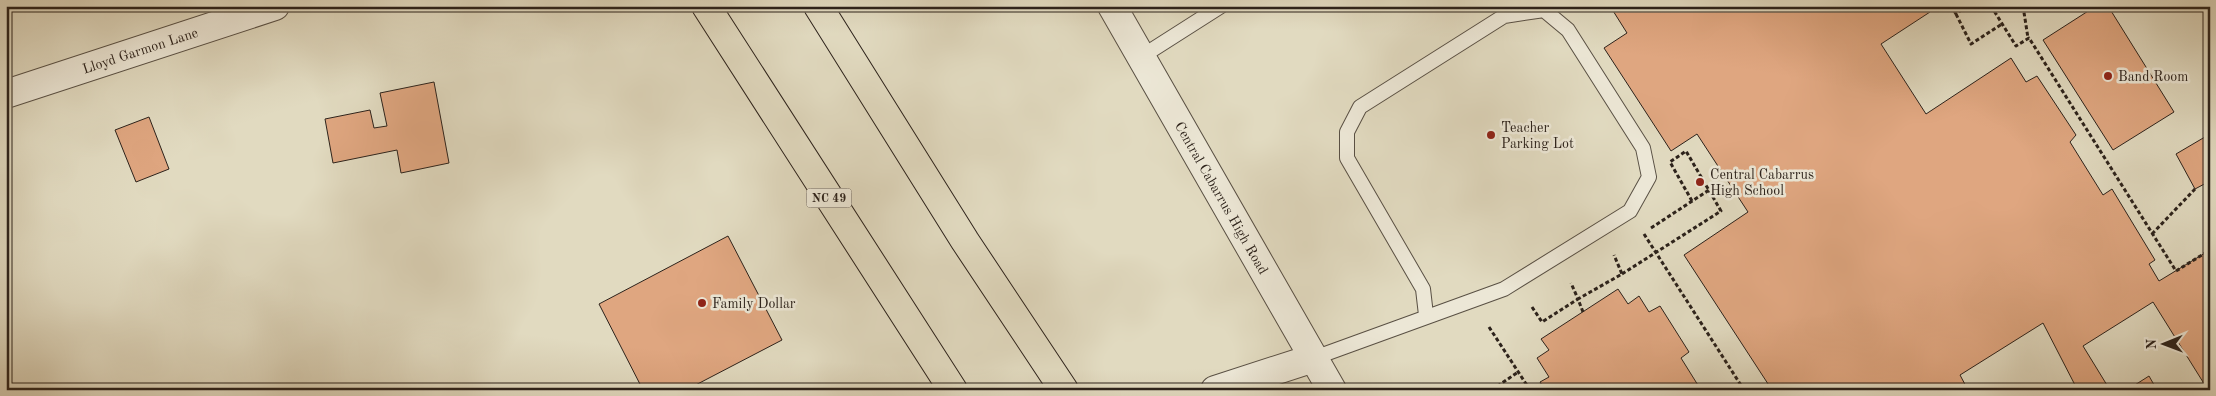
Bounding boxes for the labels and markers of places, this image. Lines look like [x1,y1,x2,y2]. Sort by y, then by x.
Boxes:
marker: Band Room [2102,70,2114,82]
place label: Band Room [2118,70,2188,84]
place label: Teacher Parking Lot [1501,121,1574,151]
marker: Teacher Parking Lot [1485,129,1497,141]
place label: Central Cabarrus High School [1710,168,1814,198]
marker: Central Cabarrus High School [1694,176,1706,188]
marker: Family Dollar [696,297,708,309]
place label: Family Dollar [712,297,796,311]

